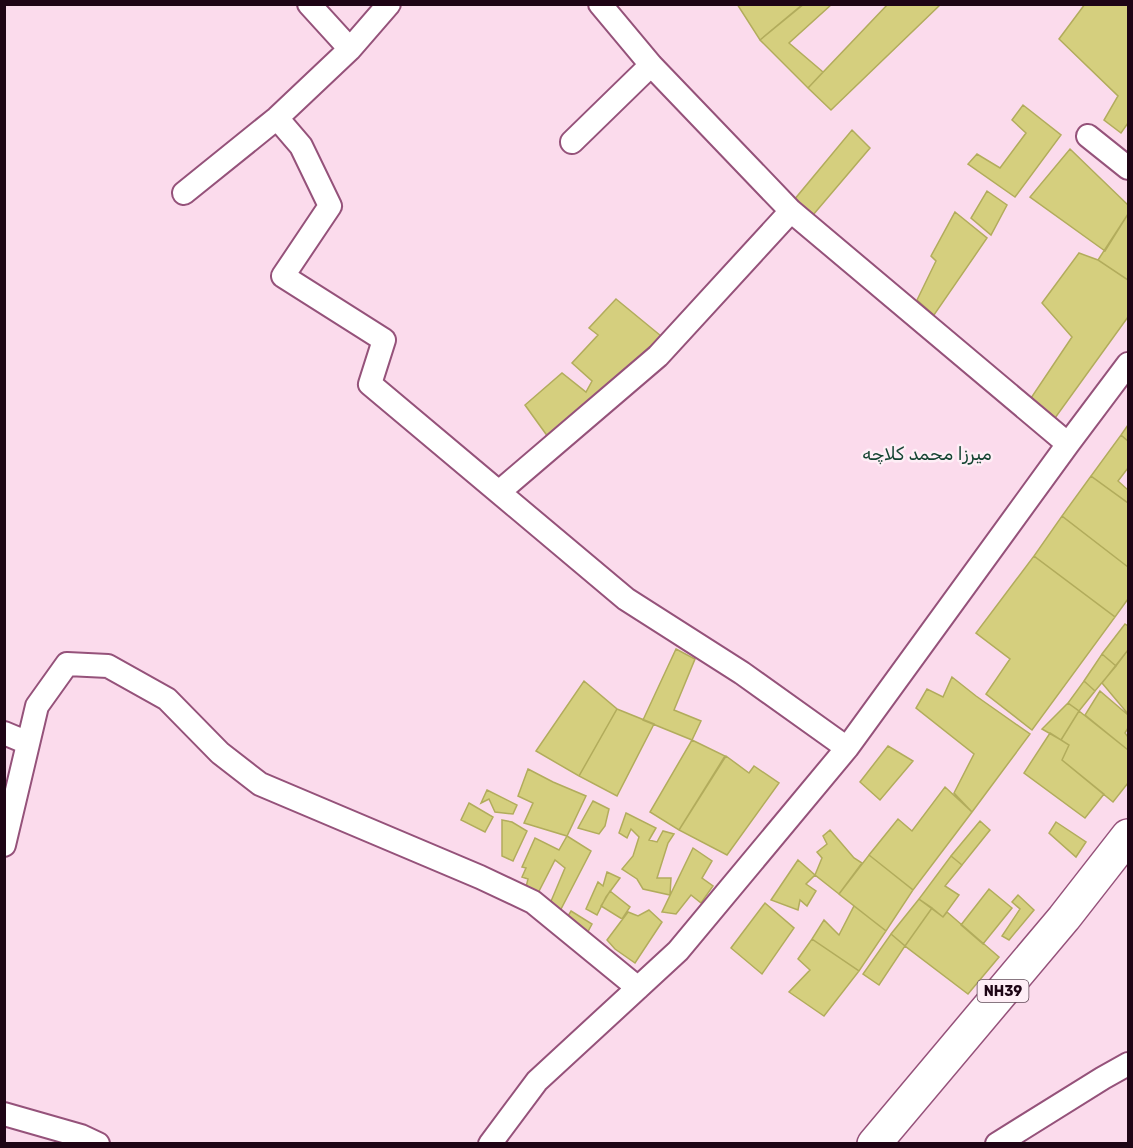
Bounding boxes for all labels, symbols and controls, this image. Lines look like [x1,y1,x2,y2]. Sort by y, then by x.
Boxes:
district label: میرزا محمد کلاچه [862,443,992,465]
road number: NH39 [978,980,1028,1002]

